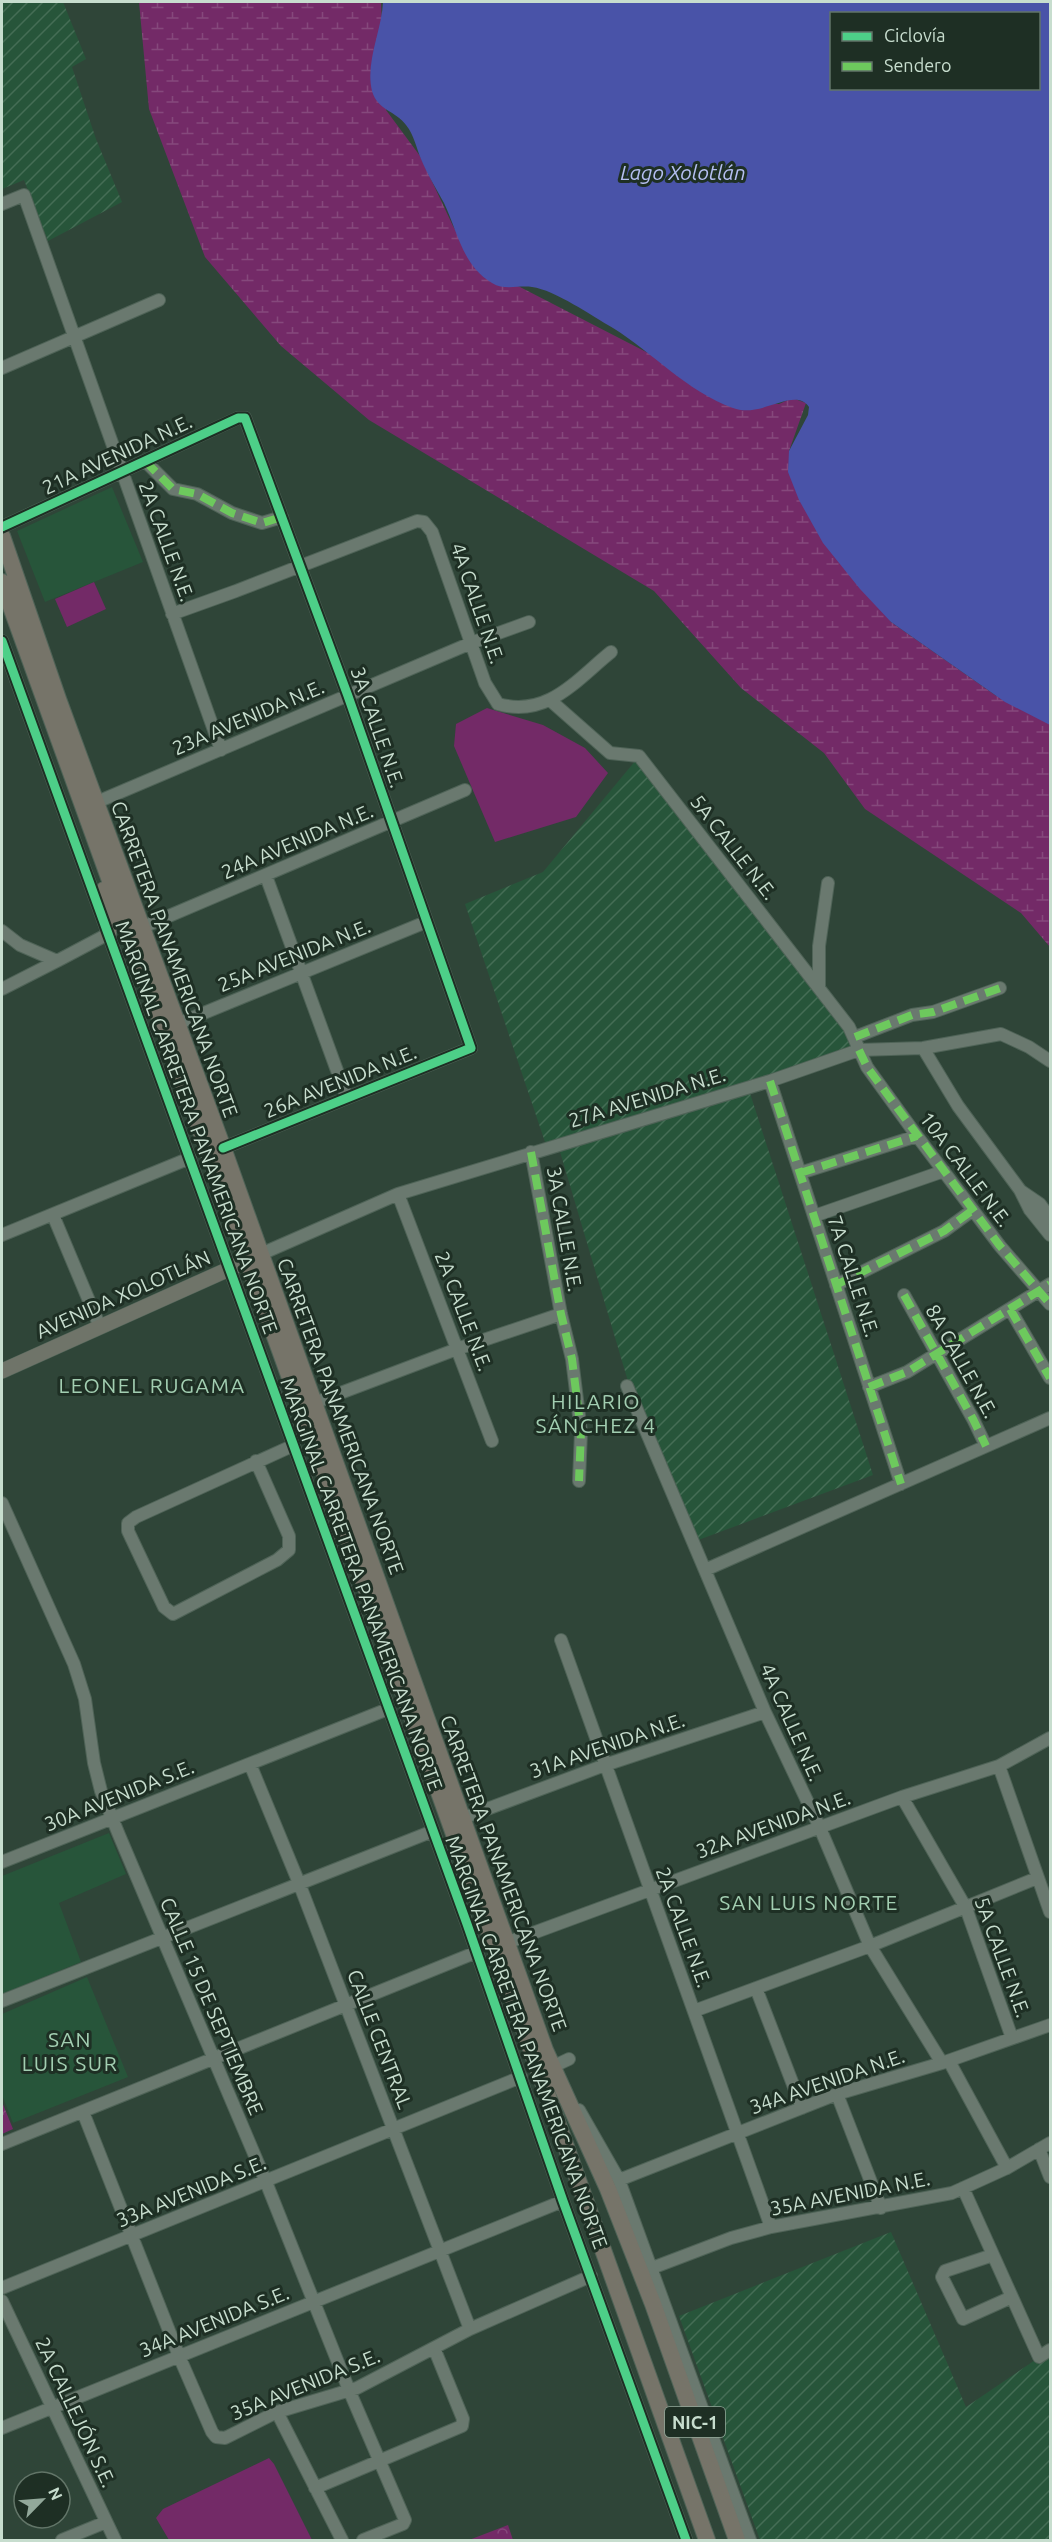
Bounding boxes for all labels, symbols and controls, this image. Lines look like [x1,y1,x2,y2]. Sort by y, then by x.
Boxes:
legend [830,12,1040,90]
text: Ciclovía [884,25,945,45]
text: Sendero [884,55,951,75]
water label: Lago Xolotlán [620,160,746,184]
street label: 21A AVENIDA N.E. [39,409,195,499]
street label: 2A CALLE N.E. [135,478,199,604]
street label: 4A CALLE N.E. [447,540,509,666]
street label: 3A CALLE N.E. [347,664,409,790]
street label: 23A AVENIDA N.E. [169,675,327,759]
street label: 5A CALLE N.E. [686,790,782,904]
street label: CARRETERA PANAMERICANA NORTE [107,798,243,1120]
street label: 24A AVENIDA N.E. [218,799,376,883]
street label: 25A AVENIDA N.E. [214,914,374,996]
street label: MARGINAL CARRETERA PANAMERICANA NORTE [111,917,283,1337]
street label: 26A AVENIDA N.E. [260,1040,420,1122]
street label: 27A AVENIDA N.E. [566,1062,728,1132]
street label: 10A CALLE N.E. [915,1107,1017,1231]
street label: 3A CALLE N.E. [543,1165,587,1293]
street label: 7A CALLE N.E. [824,1212,884,1340]
street label: AVENIDA XOLOTLÁN [32,1245,214,1343]
street label: 2A CALLE N.E. [431,1248,497,1374]
street label: CARRETERA PANAMERICANA NORTE [273,1255,409,1577]
street label: 8A CALLE N.E. [921,1300,1003,1422]
district label: LEONEL RUGAMA [58,1373,246,1397]
street label: MARGINAL CARRETERA PANAMERICANA NORTE [276,1374,448,1794]
district label: HILARIO SÁNCHEZ 4 [536,1389,657,1437]
street label: 4A CALLE N.E. [756,1660,828,1784]
street label: 31A AVENIDA N.E. [526,1708,688,1782]
street label: CARRETERA PANAMERICANA NORTE [436,1712,572,2034]
street label: 30A AVENIDA S.E. [41,1755,197,1835]
street label: 32A AVENIDA N.E. [693,1785,853,1863]
street label: MARGINAL CARRETERA PANAMERICANA NORTE [441,1832,613,2252]
street label: 2A CALLE N.E. [652,1864,716,1990]
district label: SAN LUIS NORTE [719,1890,899,1914]
street label: CALLE 15 DE SEPTIEMBRE [156,1894,268,2118]
street label: 5A CALLE N.E. [971,1894,1035,2020]
street label: CALLE CENTRAL [343,1966,417,2112]
district label: SAN LUIS SUR [22,2027,118,2075]
street label: 34A AVENIDA N.E. [746,2044,908,2118]
street label: 33A AVENIDA S.E. [113,2151,269,2231]
street label: 35A AVENIDA N.E. [768,2166,932,2220]
street label: 34A AVENIDA S.E. [136,2281,292,2361]
street label: 2A CALLEJÓN S.E. [31,2333,121,2491]
street label: 35A AVENIDA S.E. [227,2344,383,2424]
road number: NIC-1 [665,2407,725,2437]
north arrow [12,2470,72,2530]
text: N [45,2484,66,2503]

